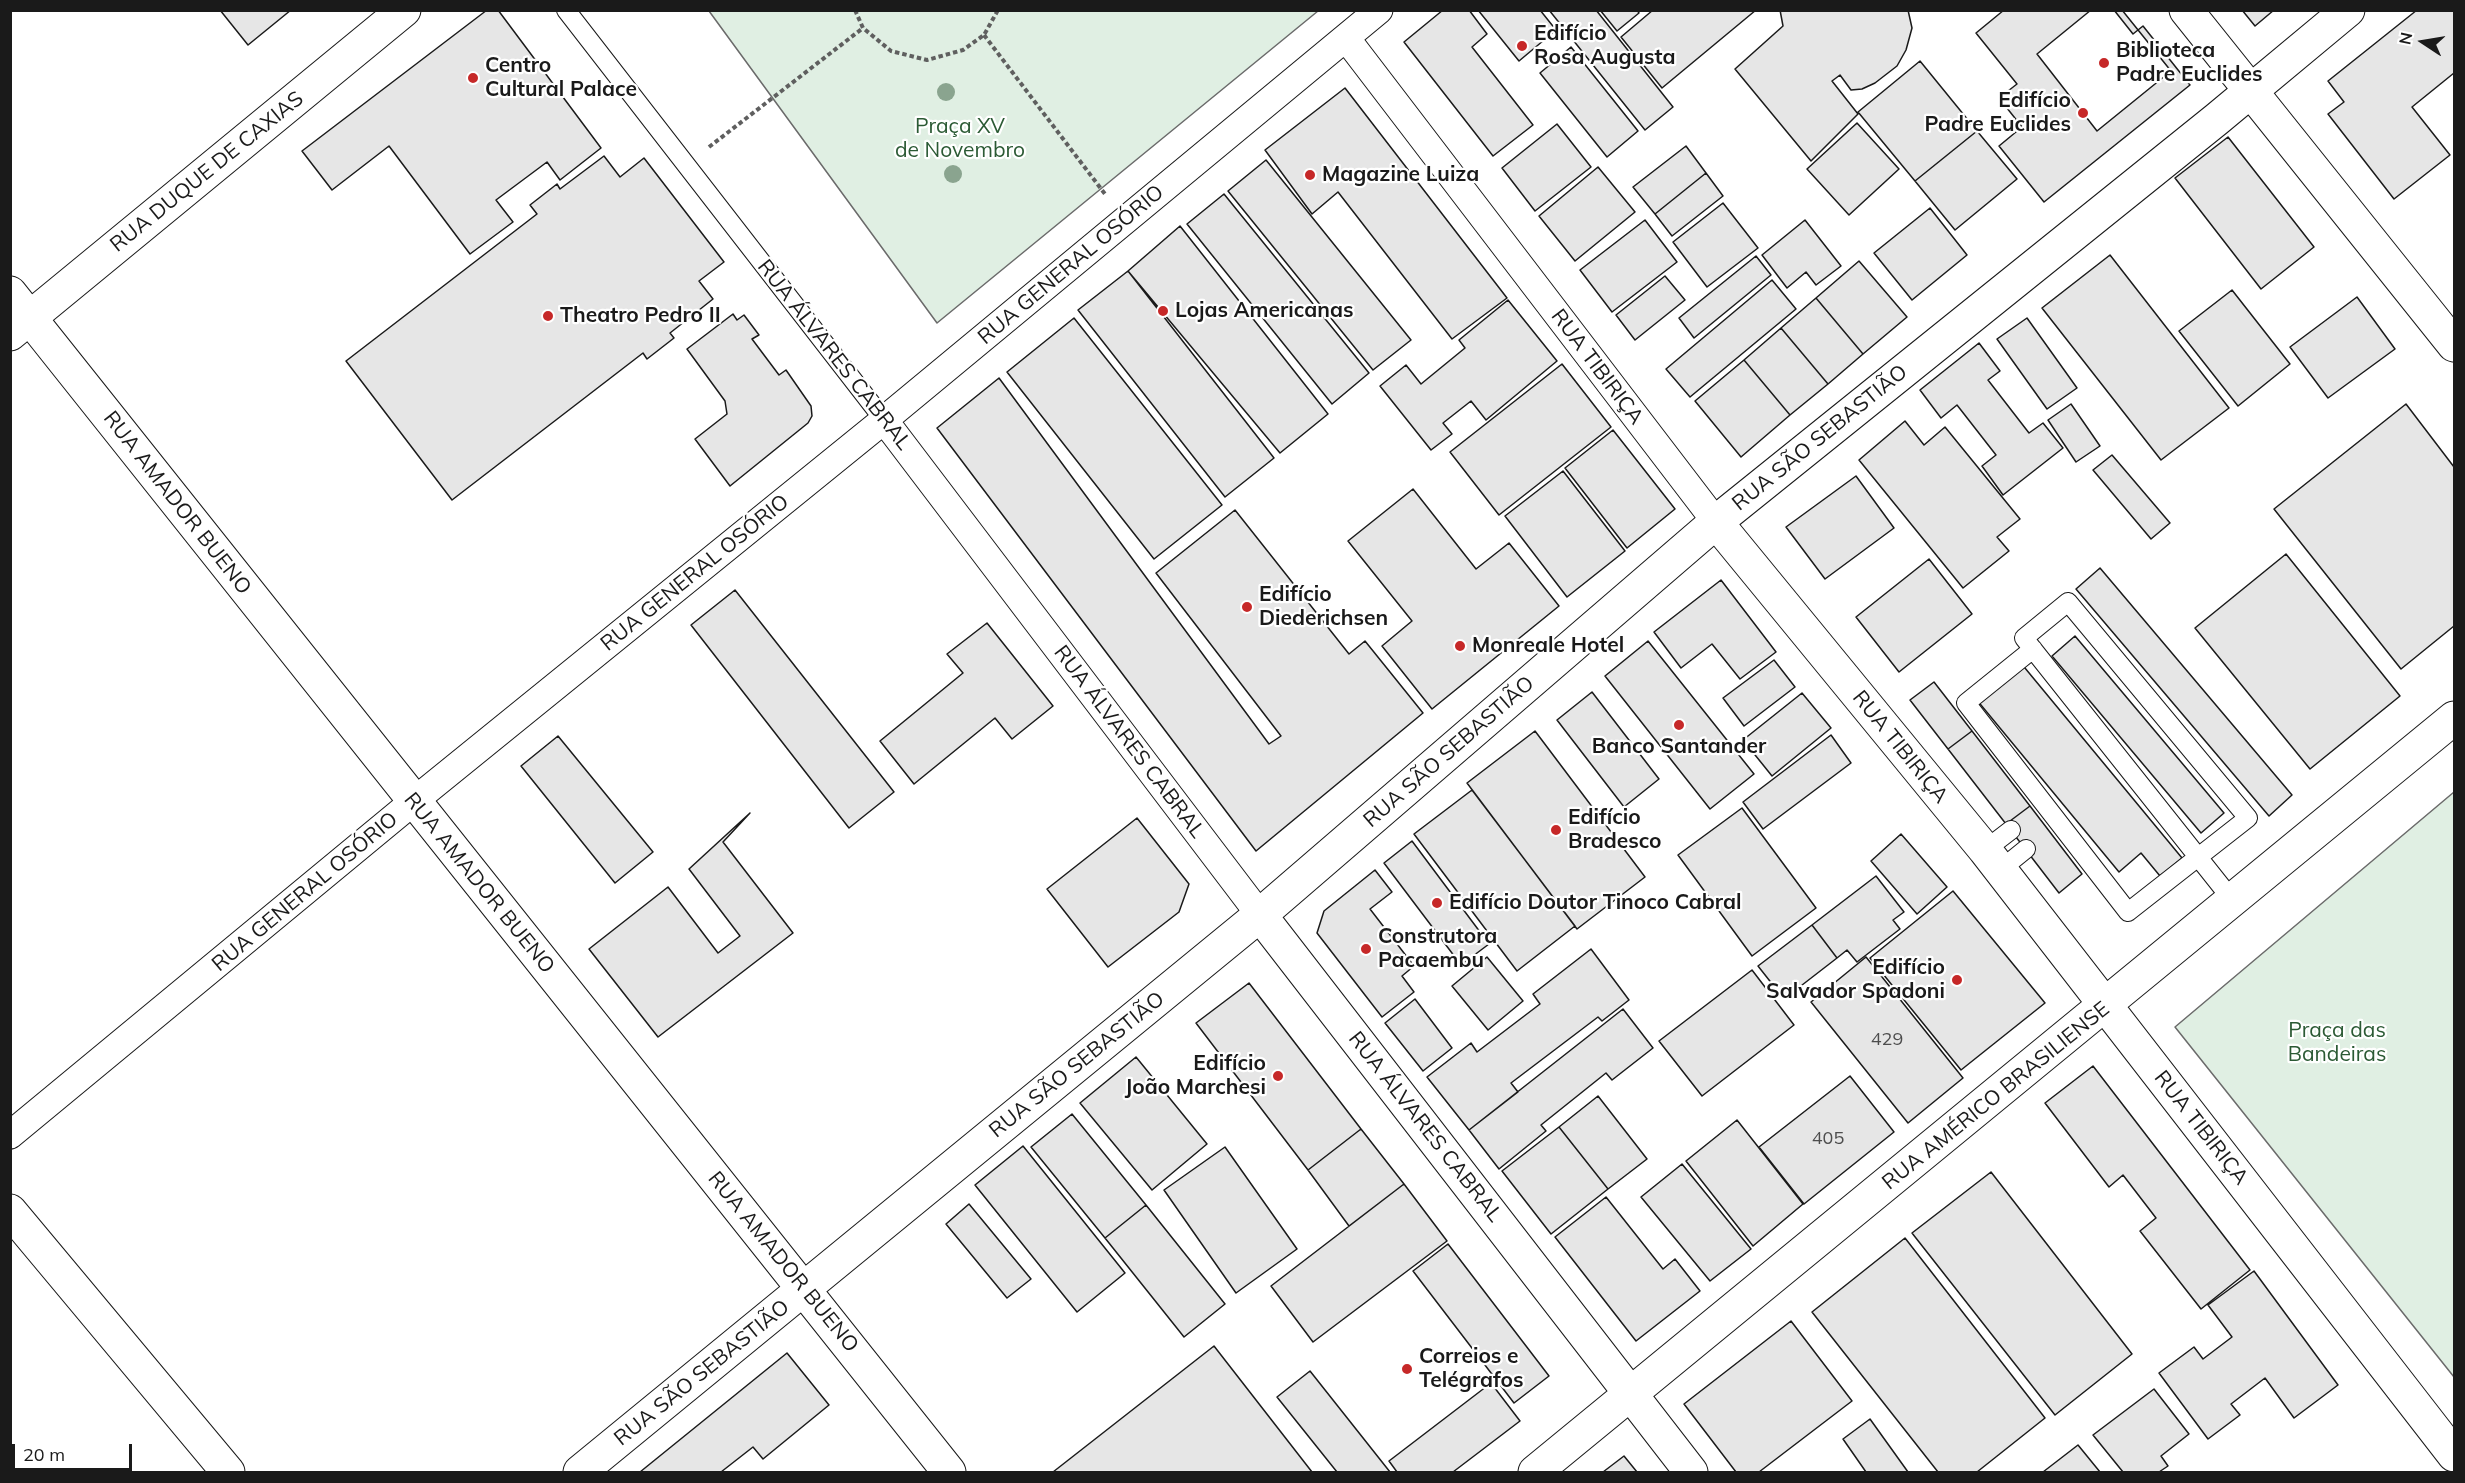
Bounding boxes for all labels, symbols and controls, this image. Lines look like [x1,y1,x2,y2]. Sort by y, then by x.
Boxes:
north arrow [2393,12,2453,72]
place label: Edifício Rosa Augusta [1534,21,1675,71]
text: N [2394,30,2416,46]
place label: Biblioteca Padre Euclides [2116,38,2262,88]
marker: Edifício Rosa Augusta [1515,39,1529,53]
place label: Centro Cultural Palace [485,53,637,103]
marker: Biblioteca Padre Euclides [2097,56,2111,70]
marker: Centro Cultural Palace [466,71,480,85]
street label: RUA DUQUE DE CAXIAS [105,86,309,258]
place label: Edifício Padre Euclides [1925,88,2071,138]
marker: Edifício Padre Euclides [2076,106,2090,120]
park label: Praça XV de Novembro [895,114,1025,164]
place label: Magazine Luiza [1322,162,1479,188]
marker: Magazine Luiza [1303,168,1317,182]
street label: RUA GENERAL OSÓRIO [973,180,1169,350]
street label: RUA ÁLVARES CABRAL [752,255,916,455]
place label: Lojas Americanas [1175,298,1353,324]
place label: Theatro Pedro II [560,303,721,329]
marker: Lojas Americanas [1156,304,1170,318]
street label: RUA TIBIRIÇA [1545,304,1649,430]
marker: Theatro Pedro II [541,309,555,323]
street label: RUA SÃO SEBASTIÃO [1727,360,1913,516]
street label: RUA AMADOR BUENO [98,406,256,600]
street label: RUA GENERAL OSÓRIO [596,489,794,657]
place label: Edifício Diederichsen [1259,582,1388,632]
marker: Edifício Diederichsen [1240,600,1254,614]
place label: Monreale Hotel [1472,633,1624,659]
marker: Monreale Hotel [1453,639,1467,653]
street label: RUA ÁLVARES CABRAL [1048,641,1210,843]
street label: RUA SÃO SEBASTIÃO [1359,671,1539,833]
street label: RUA TIBIRIÇA [1847,685,1953,809]
marker: Banco Santander [1672,718,1686,732]
place label: Banco Santander [1592,734,1766,760]
street label: RUA AMADOR BUENO [398,788,560,978]
place label: Edifício Bradesco [1568,805,1662,855]
street label: RUA GENERAL OSÓRIO [207,807,403,977]
marker: Edifício Bradesco [1549,823,1563,837]
place label: Edifício Doutor Tinoco Cabral [1449,890,1741,916]
marker: Edifício Doutor Tinoco Cabral [1430,896,1444,910]
place label: Construtora Pacaembu [1378,924,1497,974]
marker: Construtora Pacaembu [1359,942,1373,956]
place label: Edifício Salvador Spadoni [1766,955,1945,1005]
marker: Edifício Salvador Spadoni [1950,973,1964,987]
street label: RUA SÃO SEBASTIÃO [984,987,1170,1143]
street label: RUA AMÉRICO BRASILIENSE [1877,997,2115,1195]
park label: Praça das Bandeiras [2288,1018,2386,1068]
street label: RUA ÁLVARES CABRAL [1343,1027,1507,1227]
house number: 429 [1871,1029,1903,1051]
place label: Edifício João Marchesi [1125,1051,1266,1101]
street label: RUA TIBIRIÇA [2149,1066,2253,1190]
marker: Edifício João Marchesi [1271,1069,1285,1083]
house number: 405 [1812,1128,1844,1150]
street label: RUA AMADOR BUENO [702,1167,864,1357]
street label: RUA SÃO SEBASTIÃO [609,1295,795,1451]
place label: Correios e Telégrafos [1419,1344,1523,1394]
marker: Correios e Telégrafos [1400,1362,1414,1376]
scale bar [15,1432,135,1470]
text: 20 m [23,1443,65,1466]

